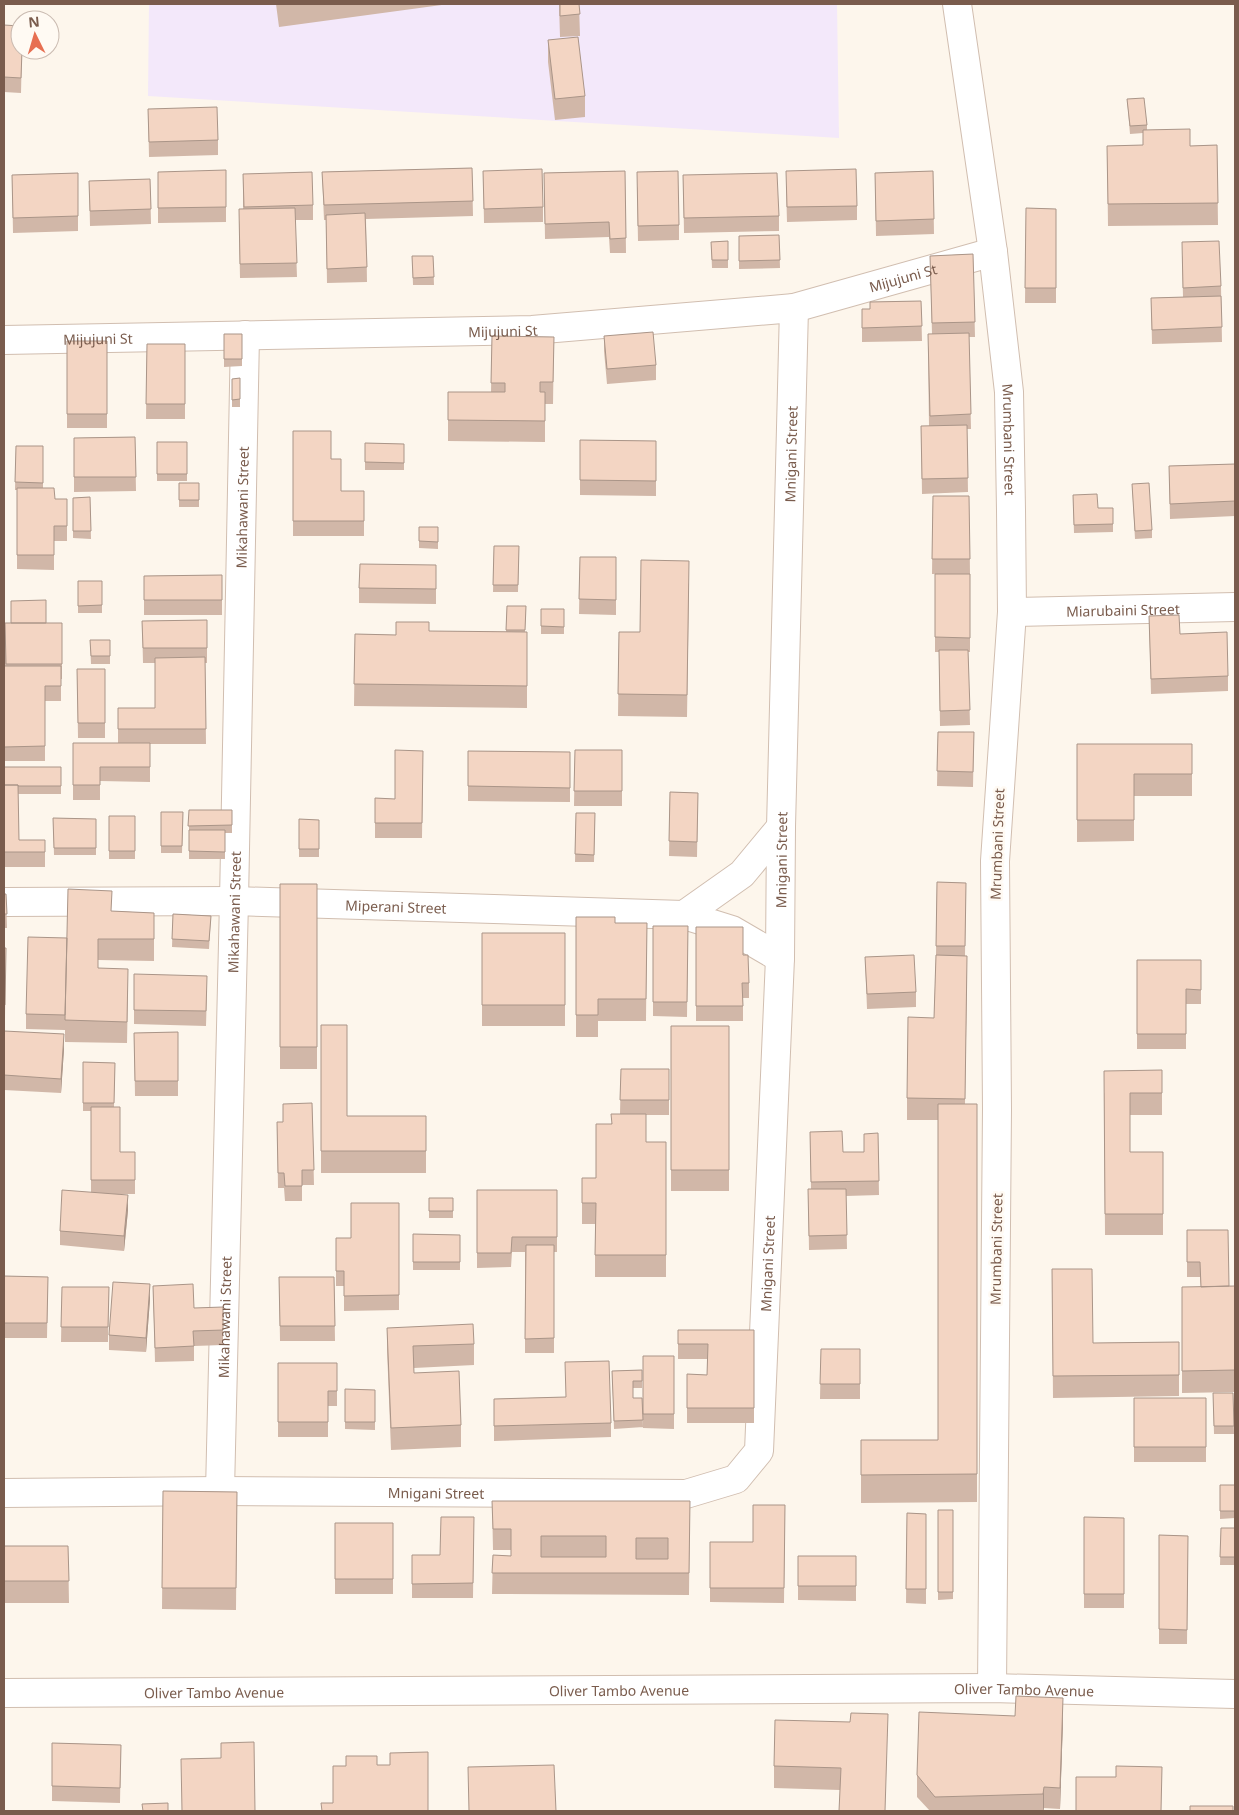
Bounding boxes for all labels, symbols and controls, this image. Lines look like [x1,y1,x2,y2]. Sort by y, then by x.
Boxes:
north arrow [10,10,60,60]
text: N [27,12,40,32]
street label: Mijujuni St [867,259,939,296]
street label: Mijujuni St [468,320,538,341]
street label: Mijujuni St [63,328,133,348]
street label: Mrumbani Street [999,383,1020,496]
street label: Mnigani Street [780,406,801,503]
street label: Mikahawani Street [231,446,252,568]
street label: Miarubaini Street [1066,599,1180,620]
street label: Mrumbani Street [986,788,1008,900]
street label: Mnigani Street [771,811,791,908]
street label: Mikahawani Street [223,851,244,973]
street label: Miperani Street [345,895,447,917]
street label: Mrumbani Street [986,1193,1006,1305]
street label: Mnigani Street [755,1215,779,1312]
street label: Mikahawani Street [213,1256,235,1378]
street label: Mnigani Street [388,1483,484,1502]
street label: Oliver Tambo Avenue [954,1678,1094,1700]
street label: Oliver Tambo Avenue [549,1680,689,1700]
street label: Oliver Tambo Avenue [144,1682,284,1702]

